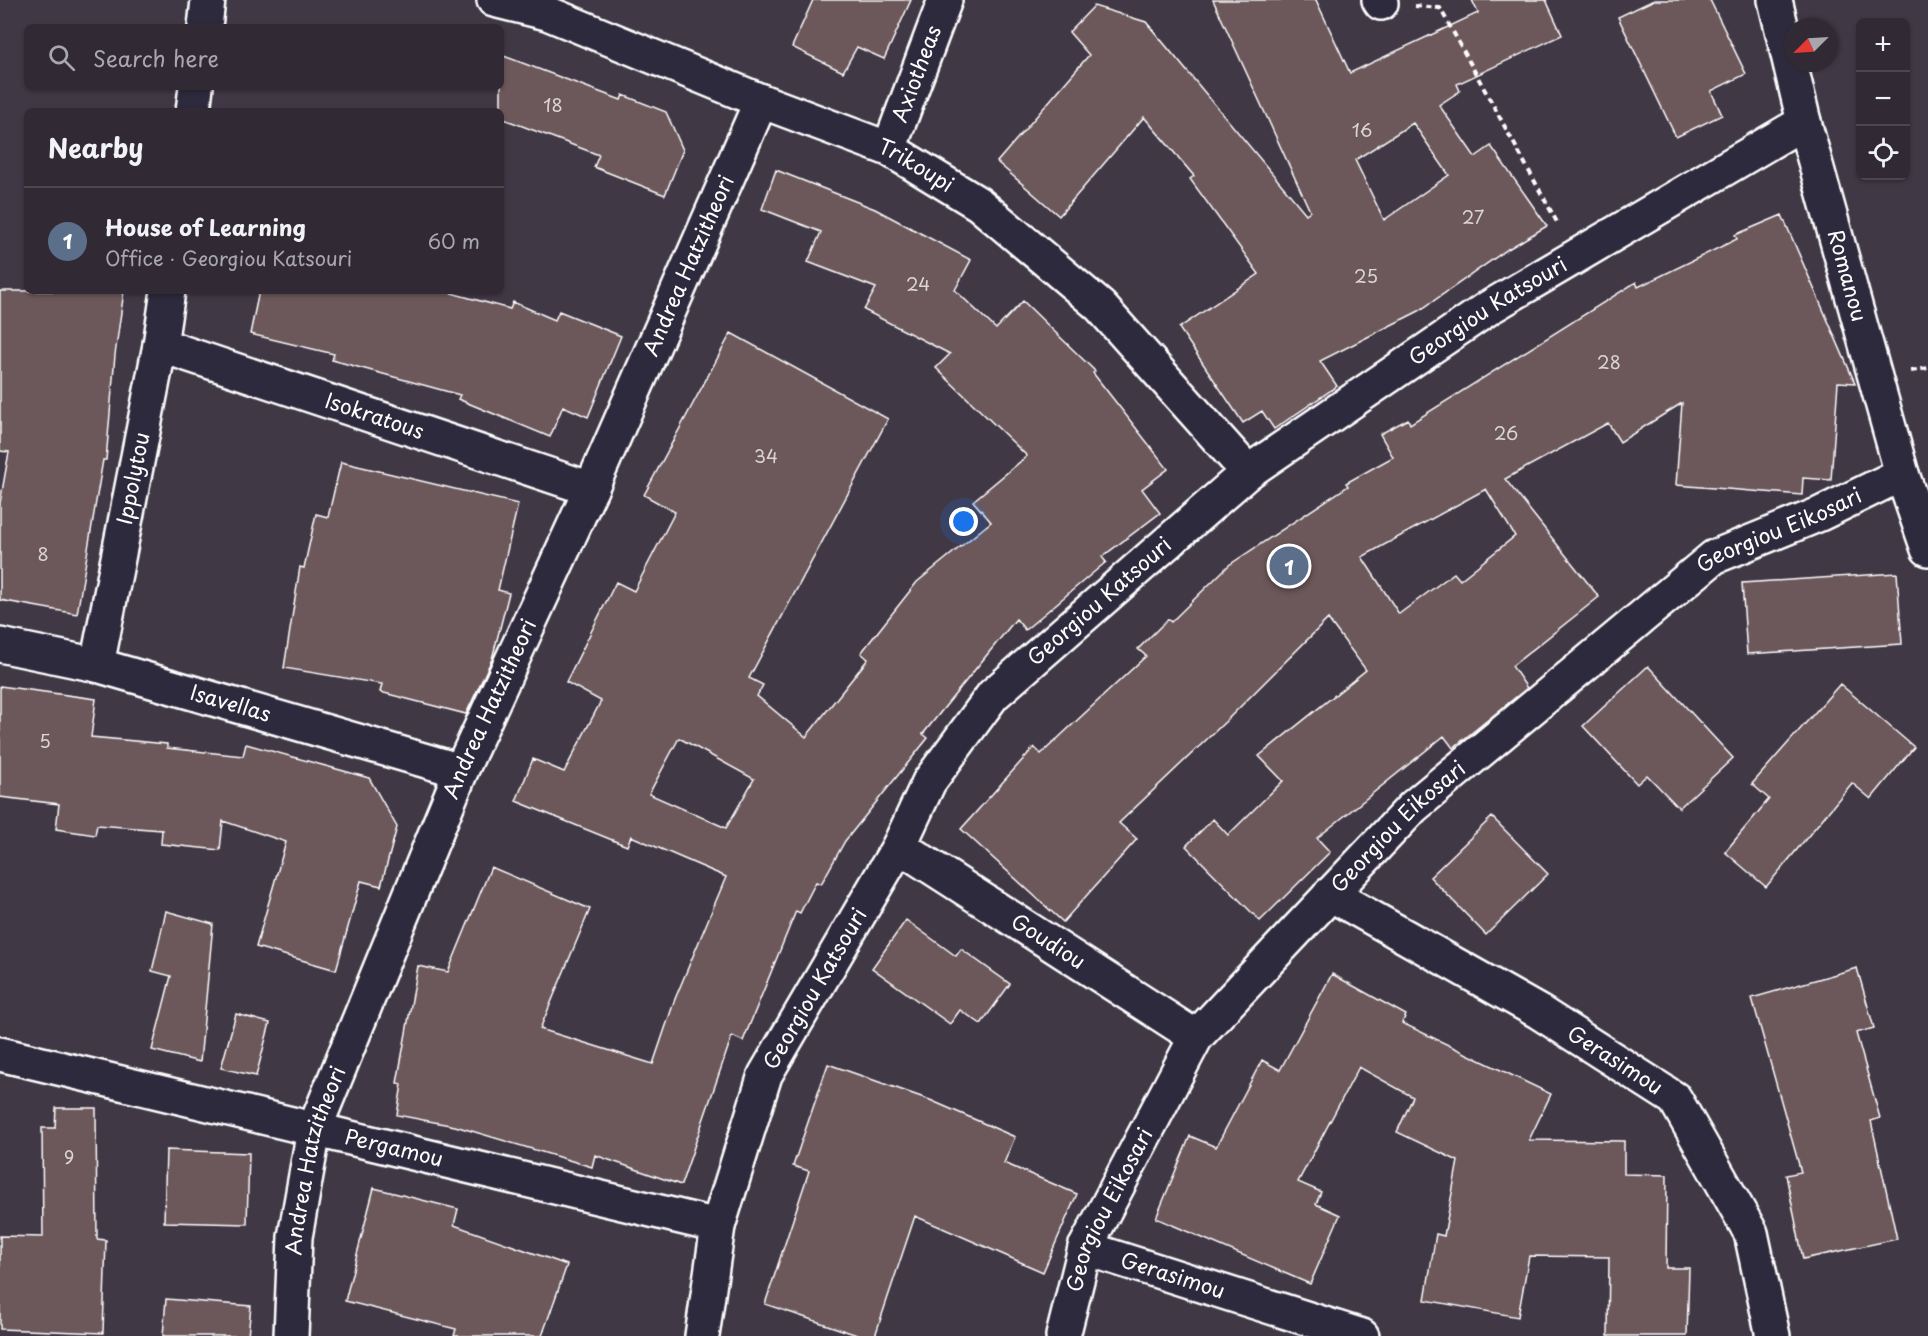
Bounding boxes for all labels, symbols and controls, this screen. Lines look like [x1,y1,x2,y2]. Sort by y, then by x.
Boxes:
north arrow [1784,18,1838,72]
map controls [1856,18,1910,180]
button: + [1856,18,1910,72]
street label: Axiotheas [882,20,948,127]
search box [24,24,504,90]
icon: search [45,41,78,74]
text: Search here [93,41,219,74]
button: − [1856,72,1910,126]
house number: 18 [543,91,563,118]
house number: 16 [1352,116,1372,143]
button: locate [1856,126,1910,180]
text: Nearby [48,128,143,167]
street label: Trikoupi [874,129,961,199]
street label: Andrea Hatzitheori [633,169,741,360]
house number: 27 [1462,203,1484,230]
text: House of Learning [105,210,306,243]
text: 1 [63,226,72,256]
text: 60 m [428,226,480,256]
street label: Romanou [1821,226,1877,325]
text: Office · Georgiou Katsouri [105,243,352,273]
street label: Georgiou Katsouri [1401,247,1572,372]
house number: 25 [1354,262,1378,289]
house number: 24 [906,270,930,297]
house number: 28 [1597,348,1621,375]
street label: Isokratous [321,383,429,446]
house number: 26 [1494,419,1518,446]
street label: Ippolytou [107,429,156,527]
house number: 34 [754,442,778,469]
street label: Georgiou Eikosari [1688,478,1867,580]
your location [949,507,978,536]
street label: Georgiou Katsouri [1019,528,1178,672]
house number: 8 [37,540,49,567]
pin: 1 [1270,544,1308,588]
street label: Andrea Hatzitheori [433,613,543,803]
street label: Isavellas [187,675,275,729]
house number: 5 [39,727,51,754]
street label: Georgiou Eikosari [1322,752,1472,899]
street label: Georgiou Katsouri [754,901,873,1075]
street label: Goudiou [1005,904,1093,976]
street label: Gerasimou [1562,1016,1670,1101]
street label: Andrea Hatzitheori [276,1061,353,1256]
street label: Pergamou [342,1119,447,1174]
street label: Georgiou Eikosari [1057,1122,1159,1295]
house number: 9 [64,1143,74,1170]
street label: Gerasimou [1117,1242,1230,1306]

